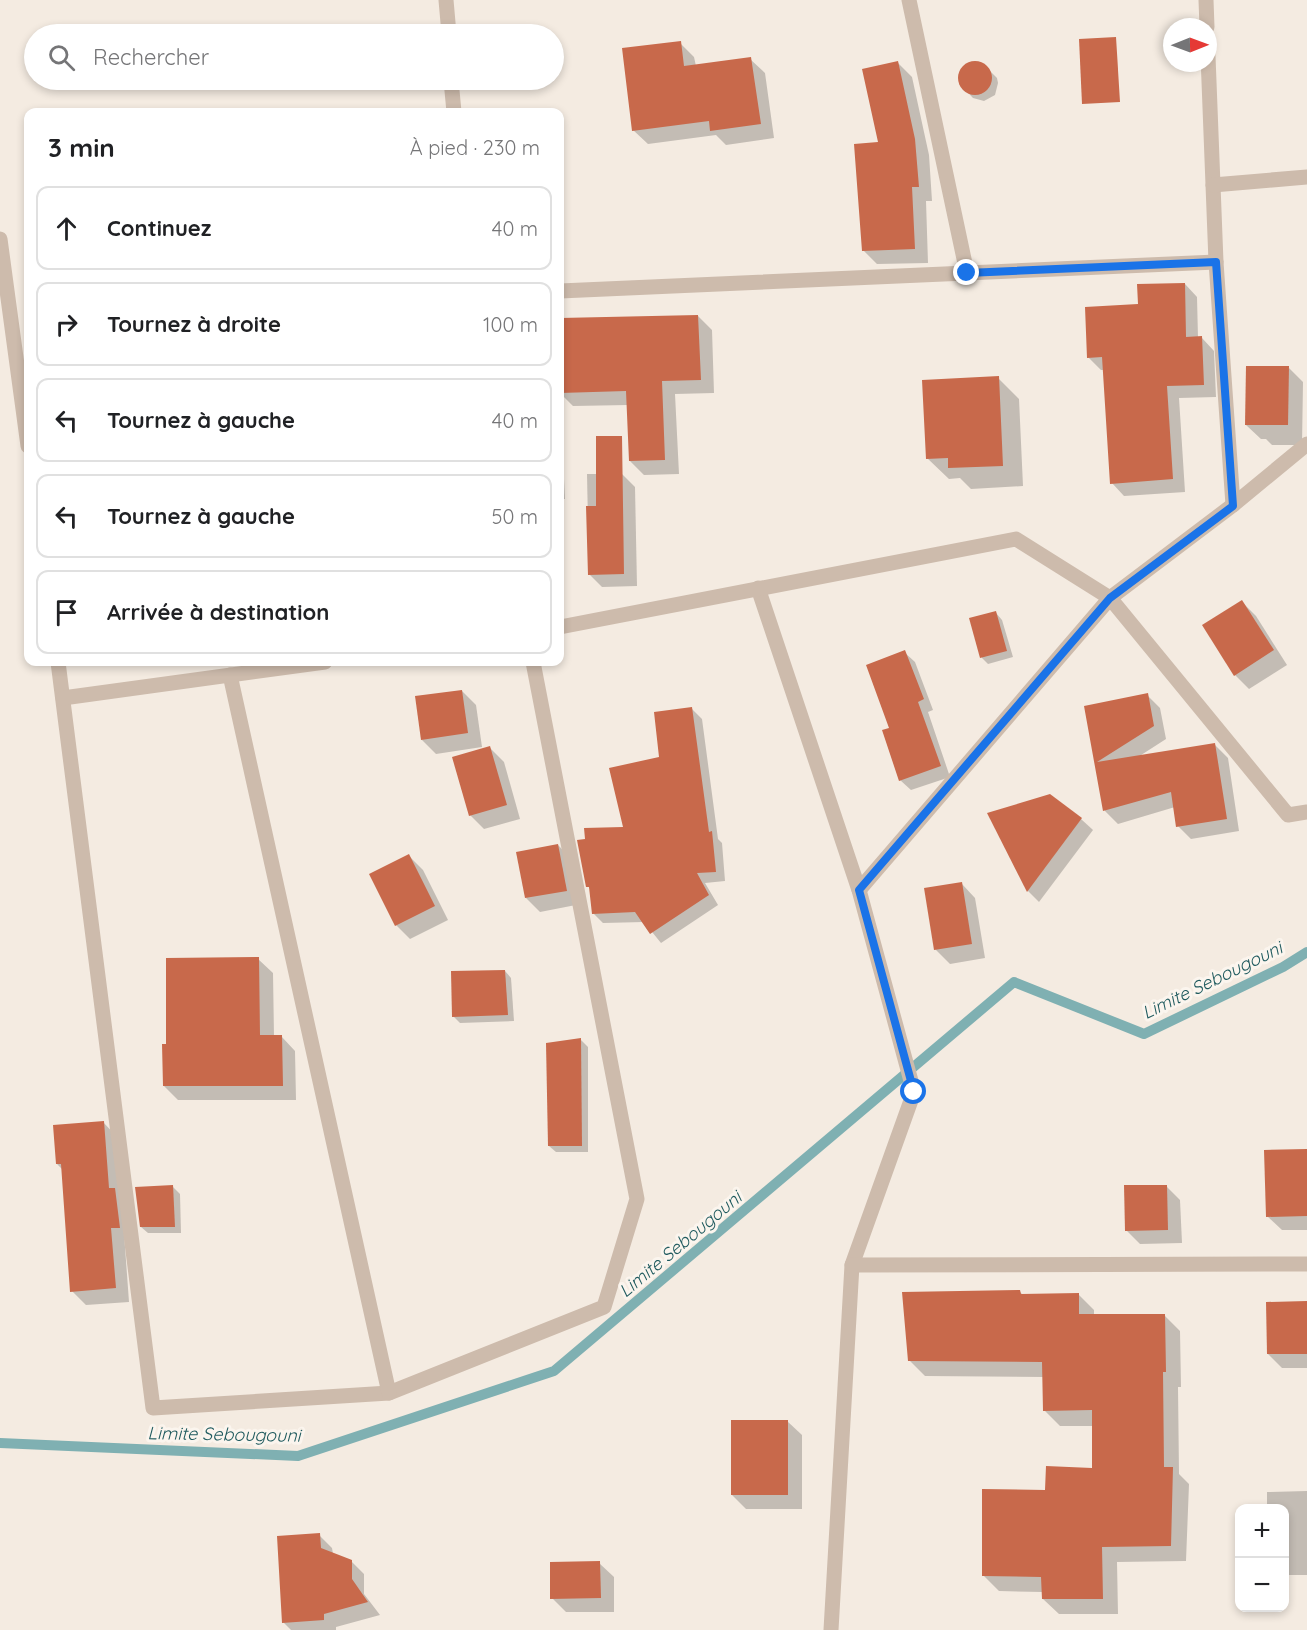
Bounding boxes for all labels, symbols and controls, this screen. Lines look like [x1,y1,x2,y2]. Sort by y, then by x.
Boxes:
north arrow [1163,18,1217,72]
search box [24,24,564,90]
icon: search [45,41,78,74]
text: Rechercher [93,43,209,71]
text: 3 min [48,131,115,164]
text: À pied · 230 m [410,135,540,160]
icon: ahead [50,212,83,245]
text: Continuez [107,214,211,242]
text: 40 m [492,216,538,241]
route end [953,259,979,285]
icon: right [50,308,83,341]
text: Tournez à droite [107,310,281,338]
text: 100 m [483,312,538,337]
icon: left [50,404,83,437]
text: Tournez à gauche [107,406,295,434]
text: 40 m [492,408,538,433]
icon: left [50,500,83,533]
text: Tournez à gauche [107,502,295,530]
text: 50 m [492,504,538,529]
icon: arrive [50,596,83,629]
text: Arrivée à destination [107,598,329,626]
water label: Limite Sebougouni [1138,935,1288,1024]
route start [900,1078,926,1104]
water label: Limite Sebougouni [614,1185,748,1302]
water label: Limite Sebougouni [147,1421,303,1447]
map controls [1235,1504,1289,1612]
button: + [1235,1504,1289,1558]
button: − [1235,1558,1289,1612]

